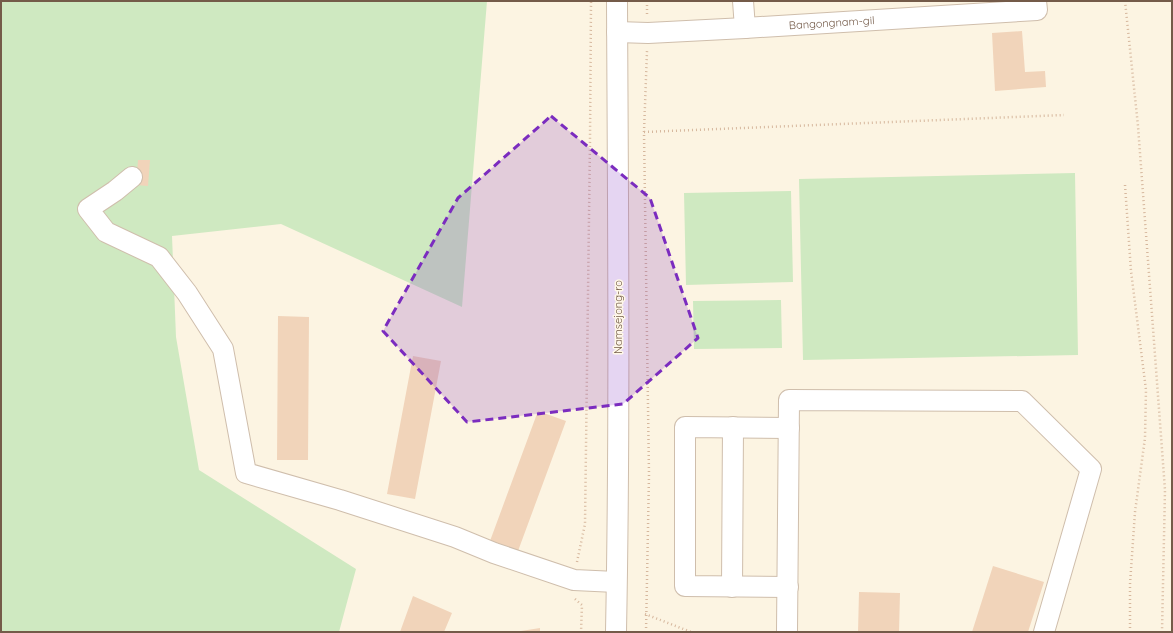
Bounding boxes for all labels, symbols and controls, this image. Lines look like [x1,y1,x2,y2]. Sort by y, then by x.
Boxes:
street label: Bangongnam-gil [788,13,875,32]
street label: Namsejong-ro [611,280,625,354]

